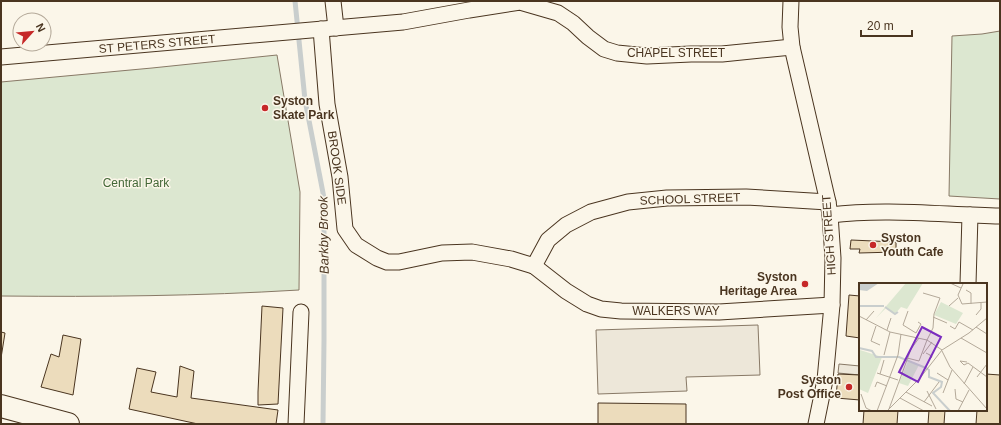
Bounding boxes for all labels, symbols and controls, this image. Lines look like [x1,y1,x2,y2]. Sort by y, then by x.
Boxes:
north arrow [12,12,52,52]
scale bar [861,12,912,38]
text: 20 m [867,19,894,33]
text: N [34,21,48,34]
street label: ST PETERS STREET [98,32,217,56]
street label: CHAPEL STREET [627,46,726,60]
place label: Syston Skate Park [273,94,335,122]
marker: Syston Skate Park [260,103,270,113]
street label: BROOK SIDE [325,130,349,206]
park label: Central Park [103,176,170,190]
street label: SCHOOL STREET [639,190,741,208]
water label: Barkby Brook [315,194,332,274]
street label: HIGH STREET [819,194,839,276]
place label: Syston Youth Cafe [881,231,944,259]
marker: Syston Youth Cafe [868,240,878,250]
place label: Syston Heritage Area [719,270,797,298]
marker: Syston Heritage Area [800,279,810,289]
inset map [859,283,987,411]
street label: WALKERS WAY [632,304,720,318]
place label: Syston Post Office [778,373,841,401]
marker: Syston Post Office [844,382,854,392]

